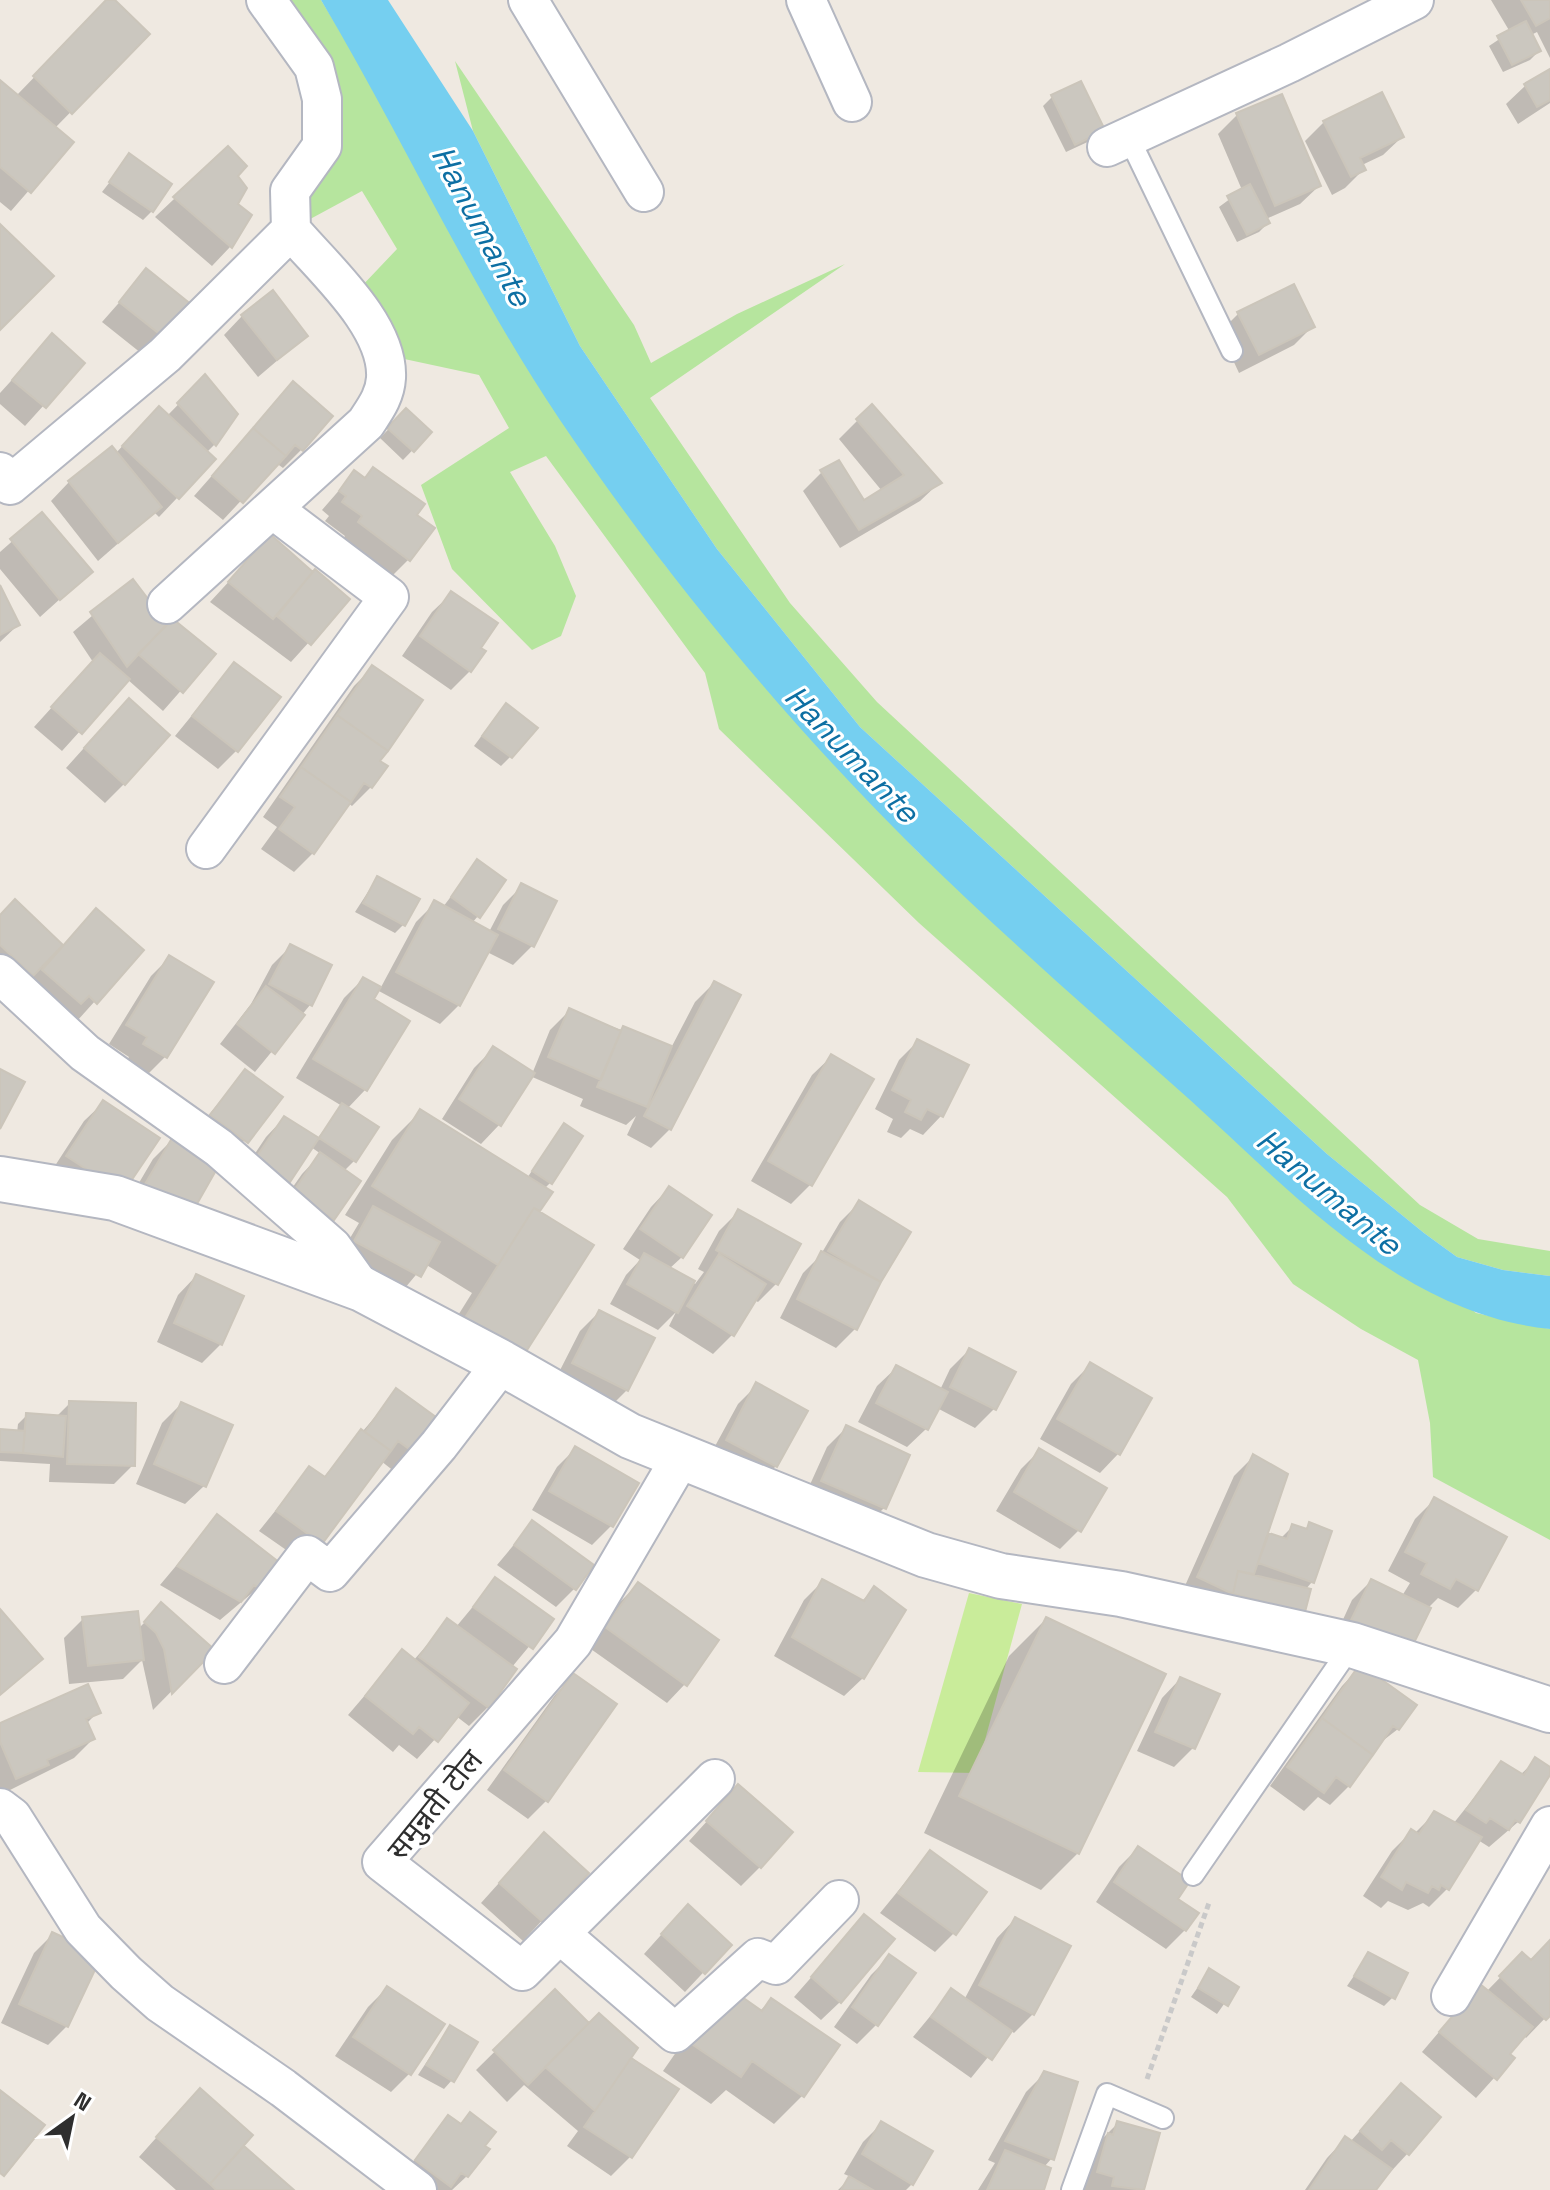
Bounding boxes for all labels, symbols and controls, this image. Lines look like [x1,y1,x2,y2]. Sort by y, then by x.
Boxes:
water label: Hanumante [423,139,542,314]
water label: Hanumante [776,677,928,832]
water label: Hanumante [1249,1120,1410,1265]
street label: समुन्नती टोल [378,1741,491,1868]
north arrow [32,2078,112,2158]
text: N [69,2085,97,2117]

